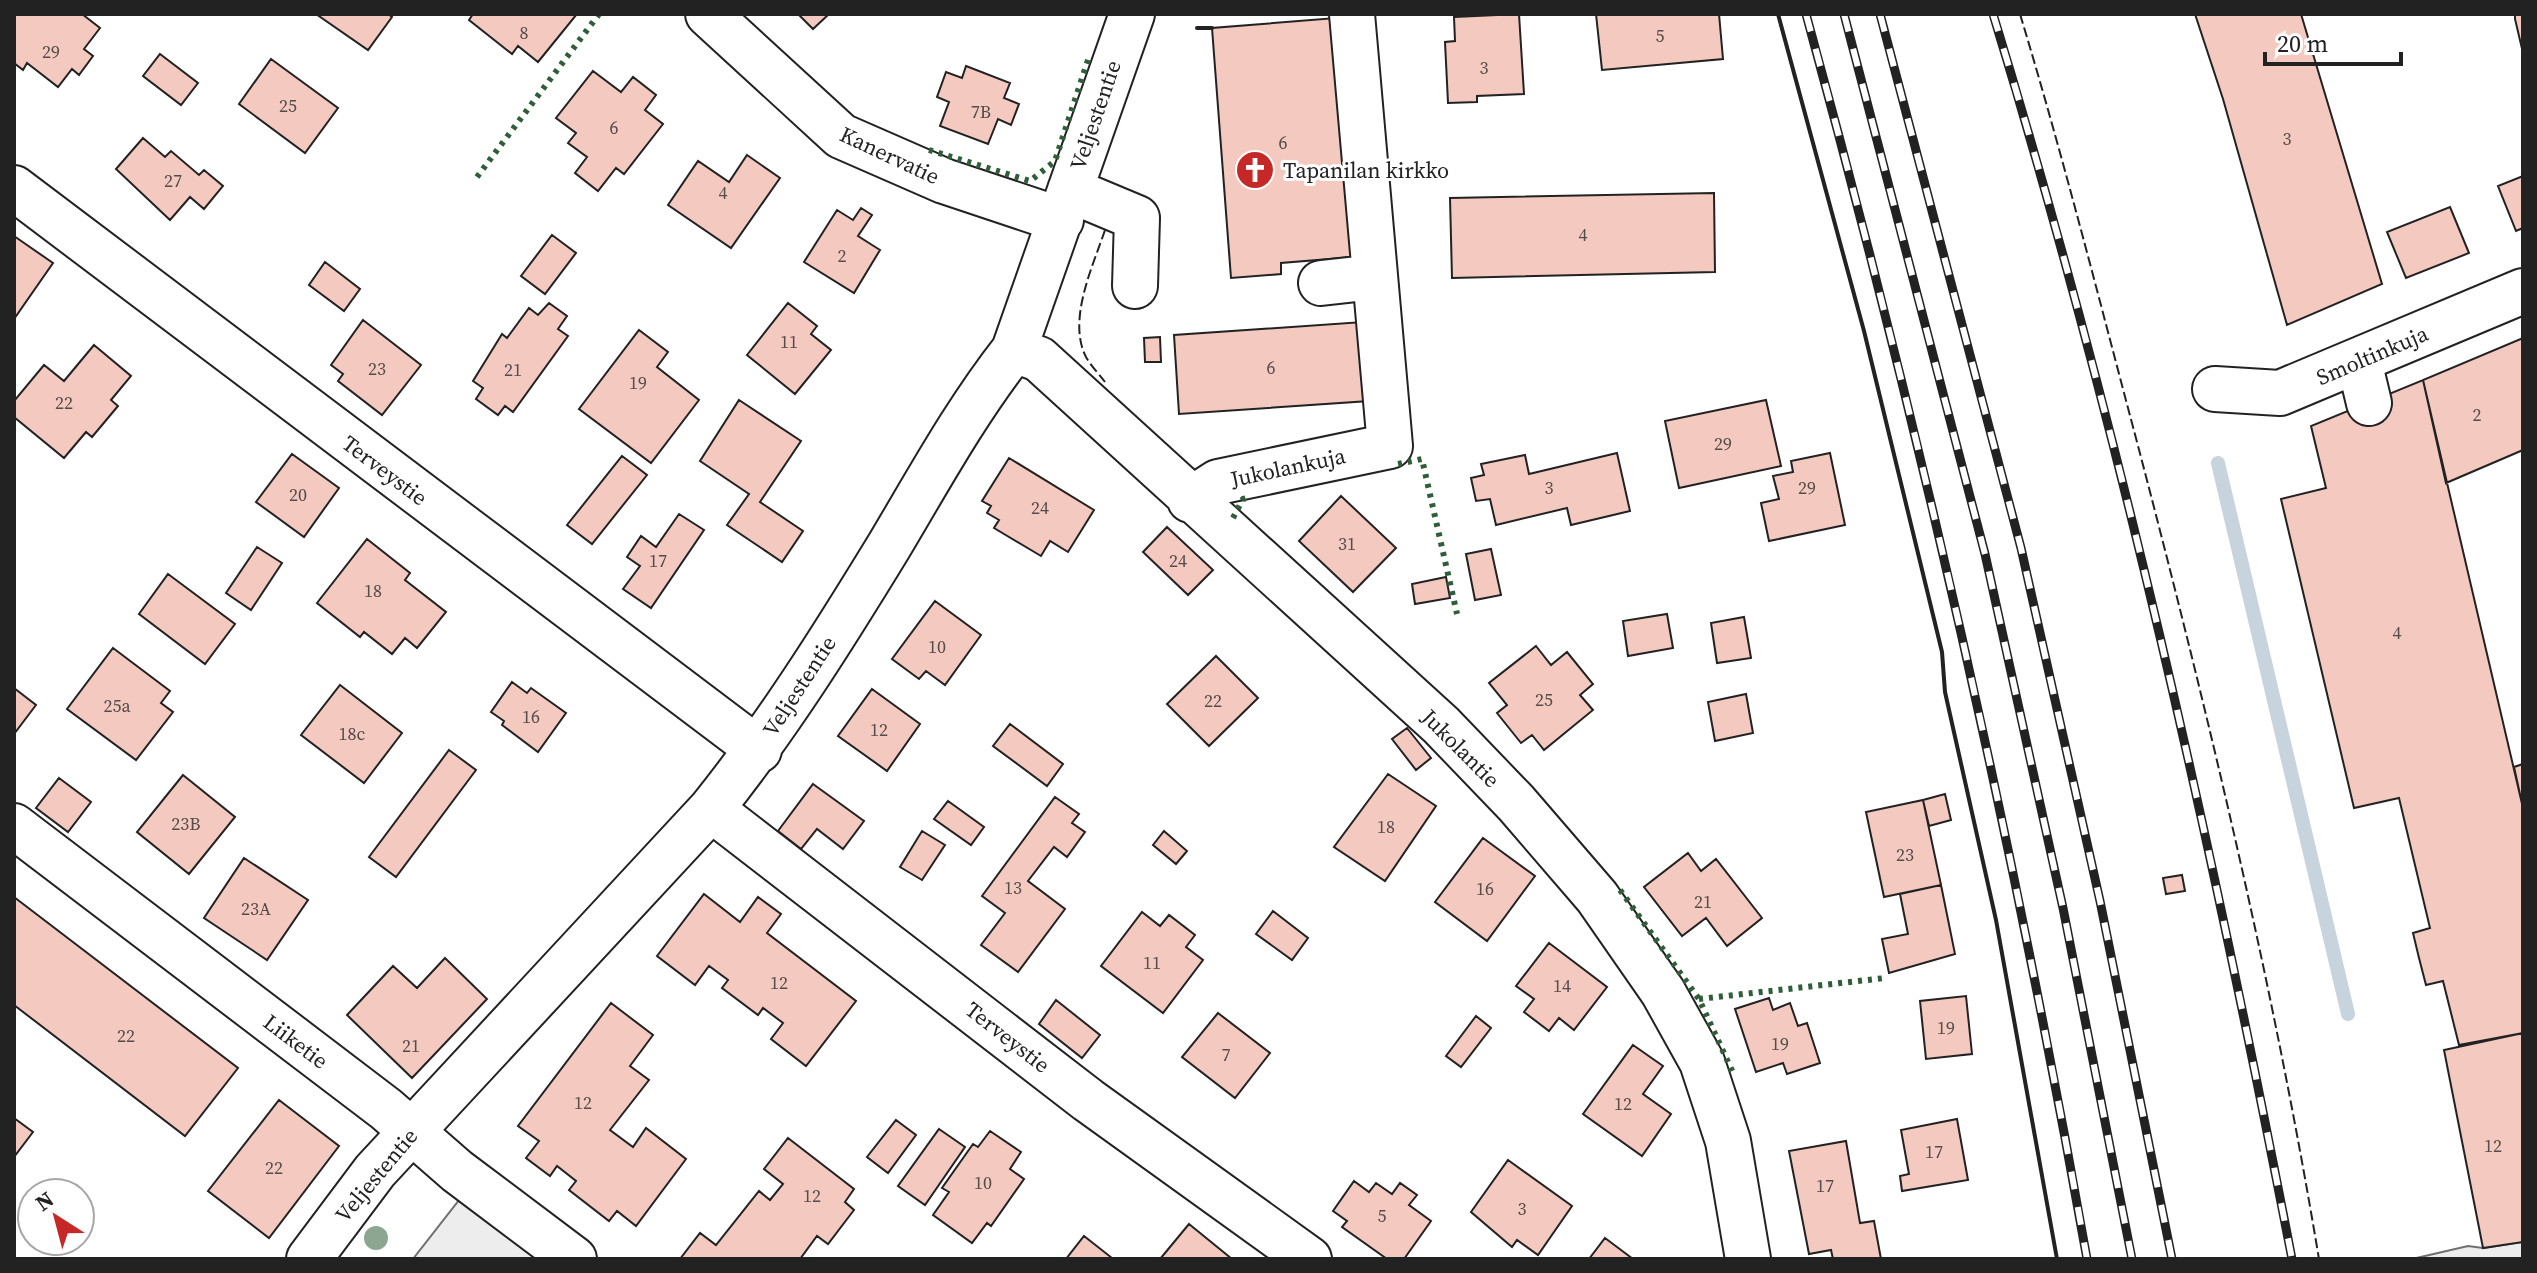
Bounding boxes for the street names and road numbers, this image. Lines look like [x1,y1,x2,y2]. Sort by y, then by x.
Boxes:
street label: Veljestentie [1062,56,1128,174]
street label: Kanervatie [835,119,945,191]
street label: Smoltinkuja [2312,318,2433,392]
street label: Terveystie [336,428,434,512]
street label: Jukolankuja [1227,440,1349,494]
street label: Veljestentie [755,630,843,742]
street label: Jukolantie [1415,702,1507,794]
street label: Terveystie [959,994,1057,1080]
street label: Liiketie [257,1007,335,1075]
street label: Veljestentie [328,1122,424,1228]

